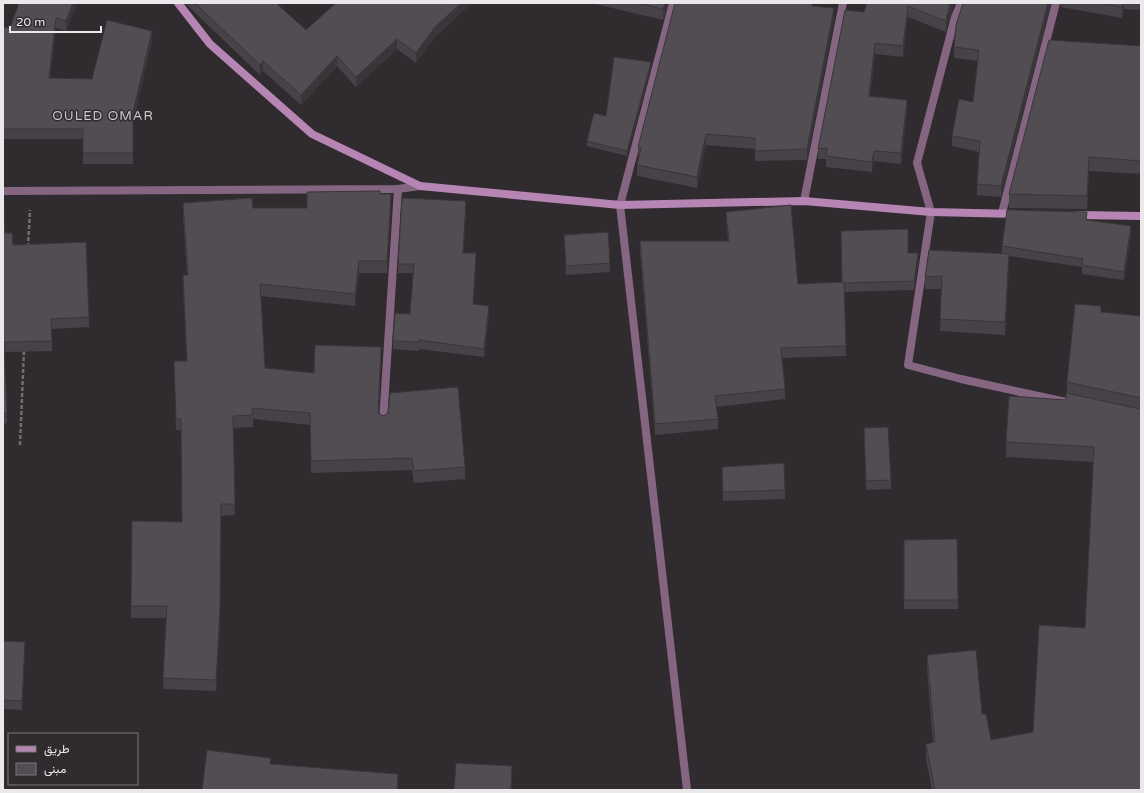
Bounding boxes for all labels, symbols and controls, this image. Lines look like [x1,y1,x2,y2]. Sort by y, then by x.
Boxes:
scale bar [10,8,101,34]
text: 20 m [16,15,45,29]
district label: OULED OMAR [52,108,154,124]
legend [8,733,138,785]
text: طريق [44,742,70,757]
text: مبنى [44,762,66,777]

